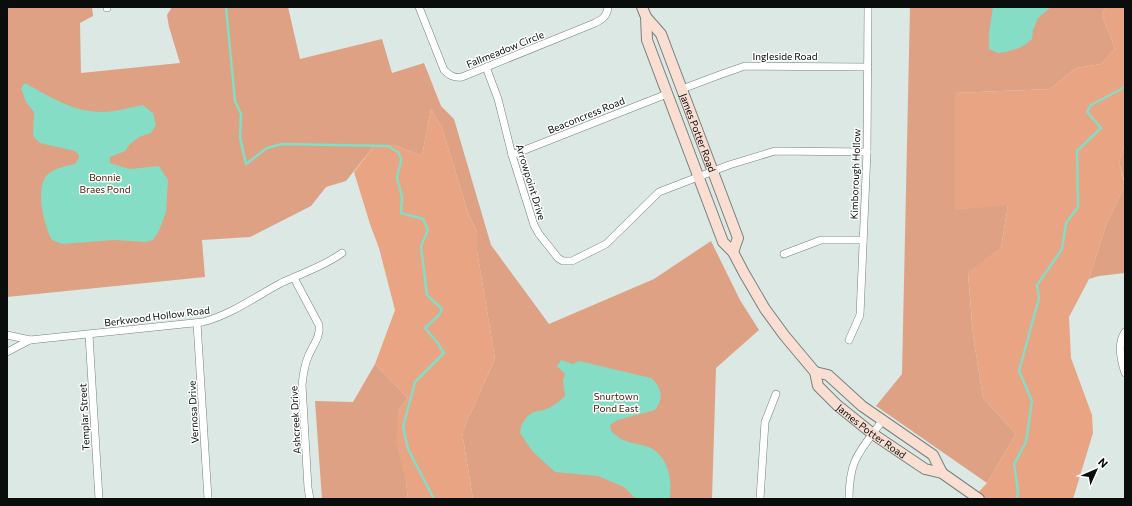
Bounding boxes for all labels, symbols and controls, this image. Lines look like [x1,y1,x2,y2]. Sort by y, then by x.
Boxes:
street label: Fallmeadow Circle [464,28,546,70]
street label: Ingleside Road [752,50,818,62]
street label: James Potter Road [678,91,719,174]
street label: Beaconcress Road [546,94,626,136]
street label: Kimborough Hollow [847,128,863,220]
street label: Arrowpoint Drive [514,143,548,221]
park label: Bonnie Braes Pond [80,171,131,195]
street label: Berkwood Hollow Road [104,304,211,328]
street label: Vernosa Drive [185,380,201,444]
street label: Templar Street [76,383,92,451]
street label: Ashcreek Drive [287,386,303,454]
park label: Snurtown Pond East [593,390,639,414]
street label: James Potter Road [834,401,909,461]
north arrow [1076,450,1116,490]
text: N [1096,455,1111,470]

